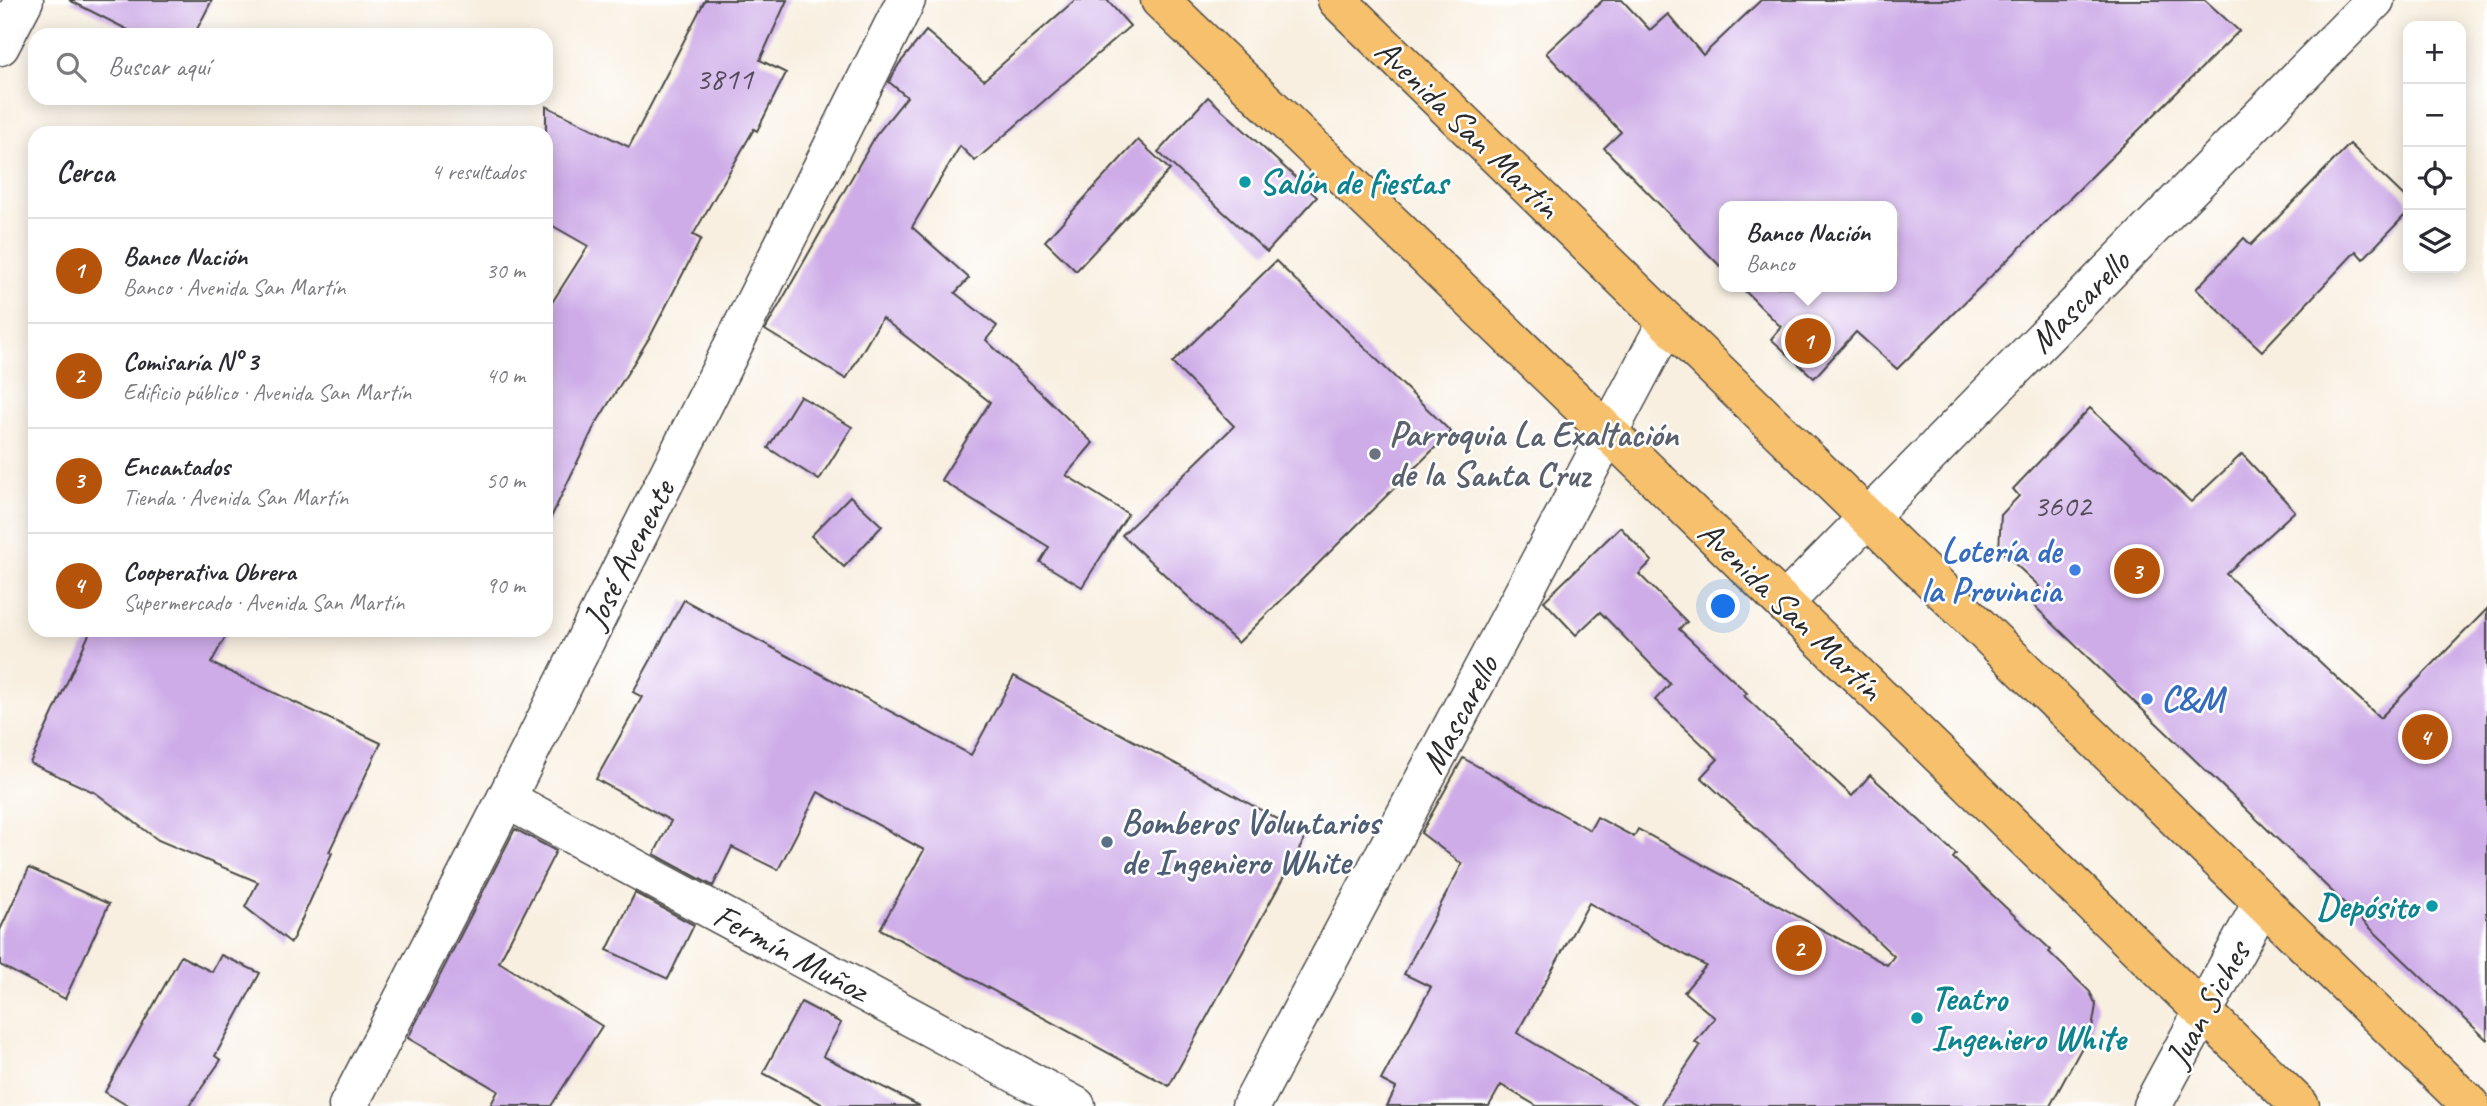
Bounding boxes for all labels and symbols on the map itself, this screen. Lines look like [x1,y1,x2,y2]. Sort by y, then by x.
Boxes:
street label: Avenida San Martín [1365,28,1571,229]
house number: 3811 [695,58,754,99]
place label: Salón de fiestas [1259,160,1451,205]
marker: Salón de fiestas [1237,174,1253,190]
street label: Mascarello [2019,239,2141,363]
pin: 1 [1785,315,1831,367]
place label: Parroquia La Exaltación de la Santa Cruz [1389,412,1679,497]
marker: Parroquia La Exaltación de la Santa Cruz [1367,446,1383,462]
street label: José Avenente [571,470,686,638]
house number: 3602 [2033,485,2093,526]
street label: Avenida San Martín [1688,510,1894,711]
place label: Lotería de la Provincia [1921,528,2064,613]
pin: 3 [2114,545,2160,597]
marker: Lotería de la Provincia [2067,562,2083,578]
your location [1706,589,1740,623]
street label: Mascarello [1410,646,1510,781]
place label: C&M [2161,677,2227,722]
marker: C&M [2139,691,2155,707]
pin: 4 [2402,711,2448,763]
place label: Bomberos Voluntarios de Ingeniero White [1121,800,1384,885]
marker: Bomberos Voluntarios de Ingeniero White [1099,834,1115,850]
place label: Depósito [2316,884,2421,929]
street label: Fermín Muñoz [706,893,879,1014]
marker: Depósito [2424,898,2440,914]
pin: 2 [1776,922,1822,974]
street label: Juan Siches [2154,931,2262,1076]
place label: Teatro Ingeniero White [1931,976,2128,1061]
marker: Teatro Ingeniero White [1909,1010,1925,1026]

